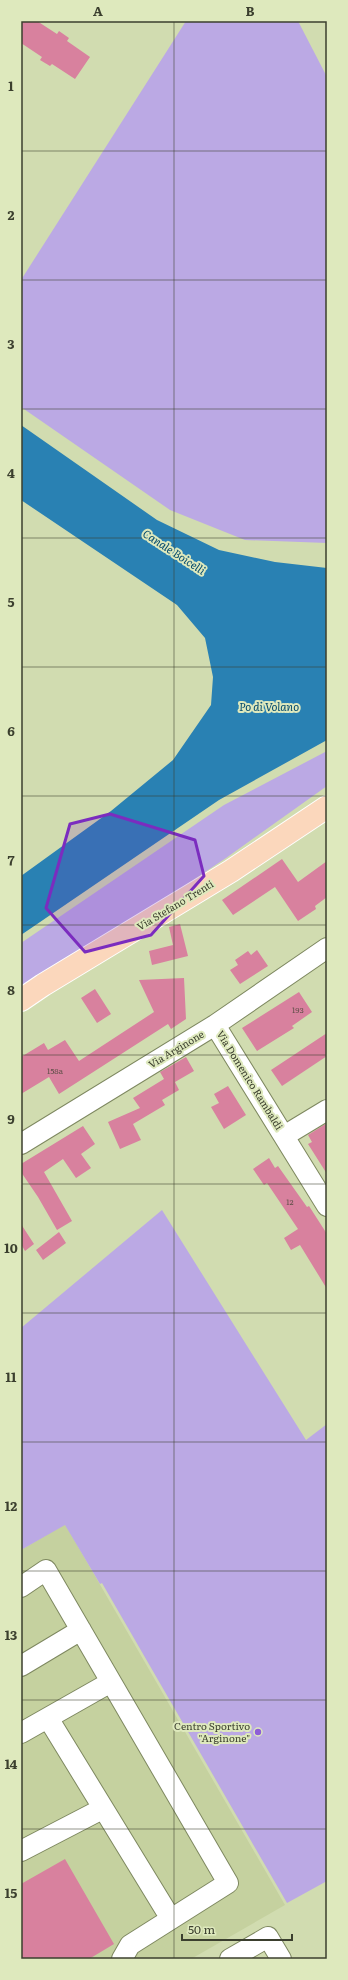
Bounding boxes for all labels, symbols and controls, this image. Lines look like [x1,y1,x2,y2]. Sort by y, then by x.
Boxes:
text: A [93,1,103,20]
text: B [246,1,255,20]
text: 1 [8,76,14,95]
text: 2 [8,205,15,224]
text: 3 [7,334,15,353]
text: 4 [7,463,15,482]
water label: Canale Boicelli [140,525,210,578]
text: 5 [7,592,15,611]
water label: Po di Volano [239,698,299,714]
text: 6 [7,721,15,740]
text: 7 [7,850,15,869]
street label: Via Stefano Trenti [134,875,216,933]
text: 8 [7,980,15,999]
house number: 193 [292,1004,304,1015]
street label: Via Arginone [145,1026,207,1071]
street label: Via Domenico Rambaldi [214,1027,288,1133]
house number: 158a [47,1065,64,1076]
text: 9 [7,1109,15,1128]
house number: 12 [286,1196,294,1207]
text: 10 [4,1238,18,1257]
text: 11 [6,1367,17,1386]
text: 12 [5,1496,17,1515]
text: 13 [5,1625,17,1644]
place label: Centro Sportivo "Arginone" [174,1718,250,1745]
marker: Centro Sportivo "Arginone" [253,1727,263,1737]
text: 14 [5,1754,18,1773]
text: 15 [5,1883,17,1902]
scale bar [182,1916,292,1942]
text: 50 m [188,1920,215,1938]

